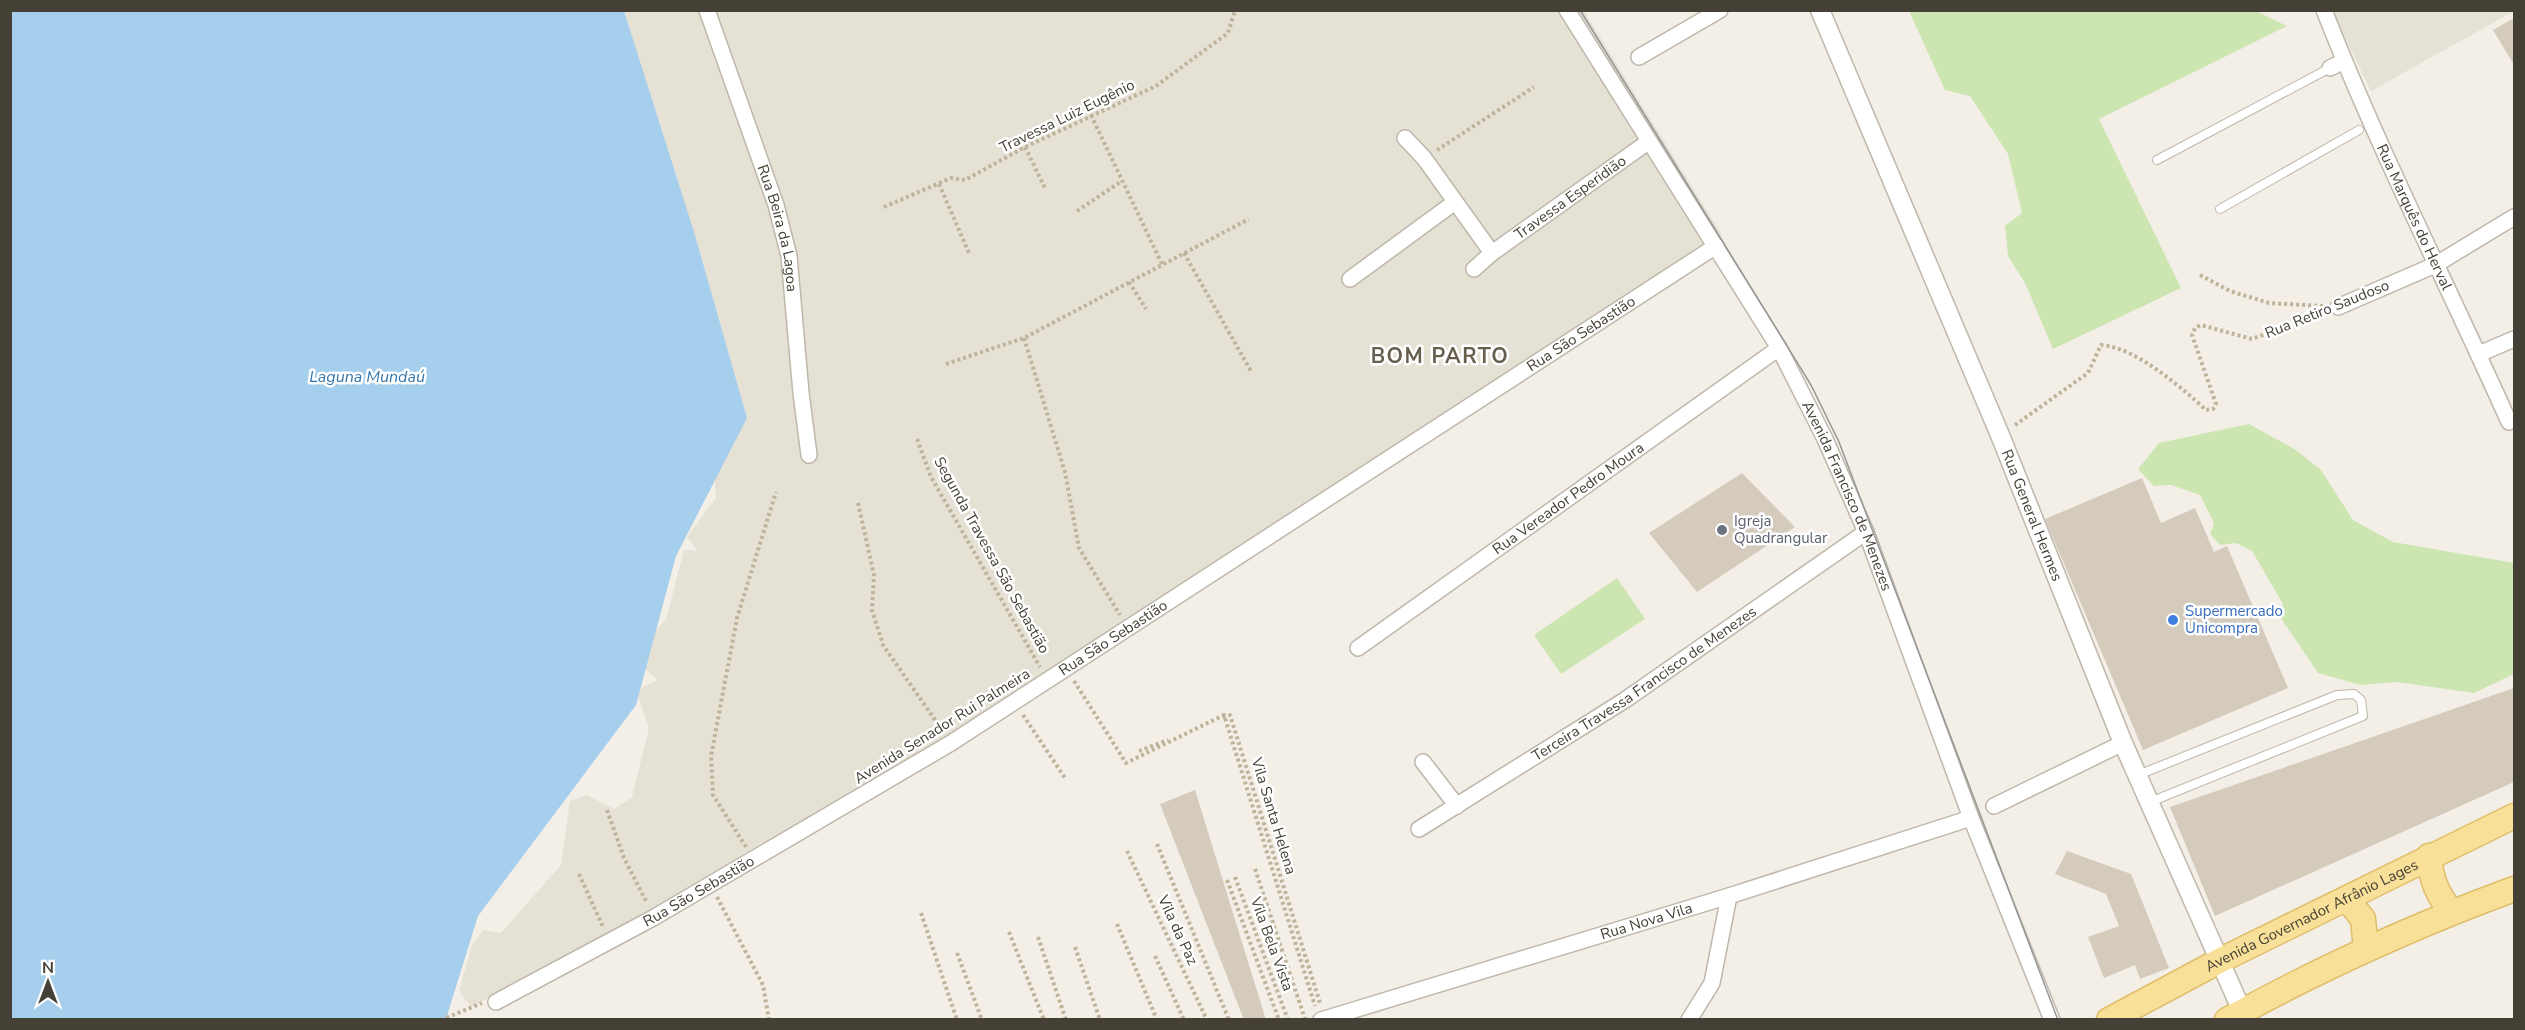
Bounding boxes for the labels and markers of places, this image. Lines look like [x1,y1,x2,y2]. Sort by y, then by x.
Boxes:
place label: Igreja Quadrangular [1734,511,1828,548]
marker: Igreja Quadrangular [1715,523,1729,537]
place label: Supermercado Unicompra [2185,601,2283,638]
marker: Supermercado Unicompra [2166,613,2180,627]

